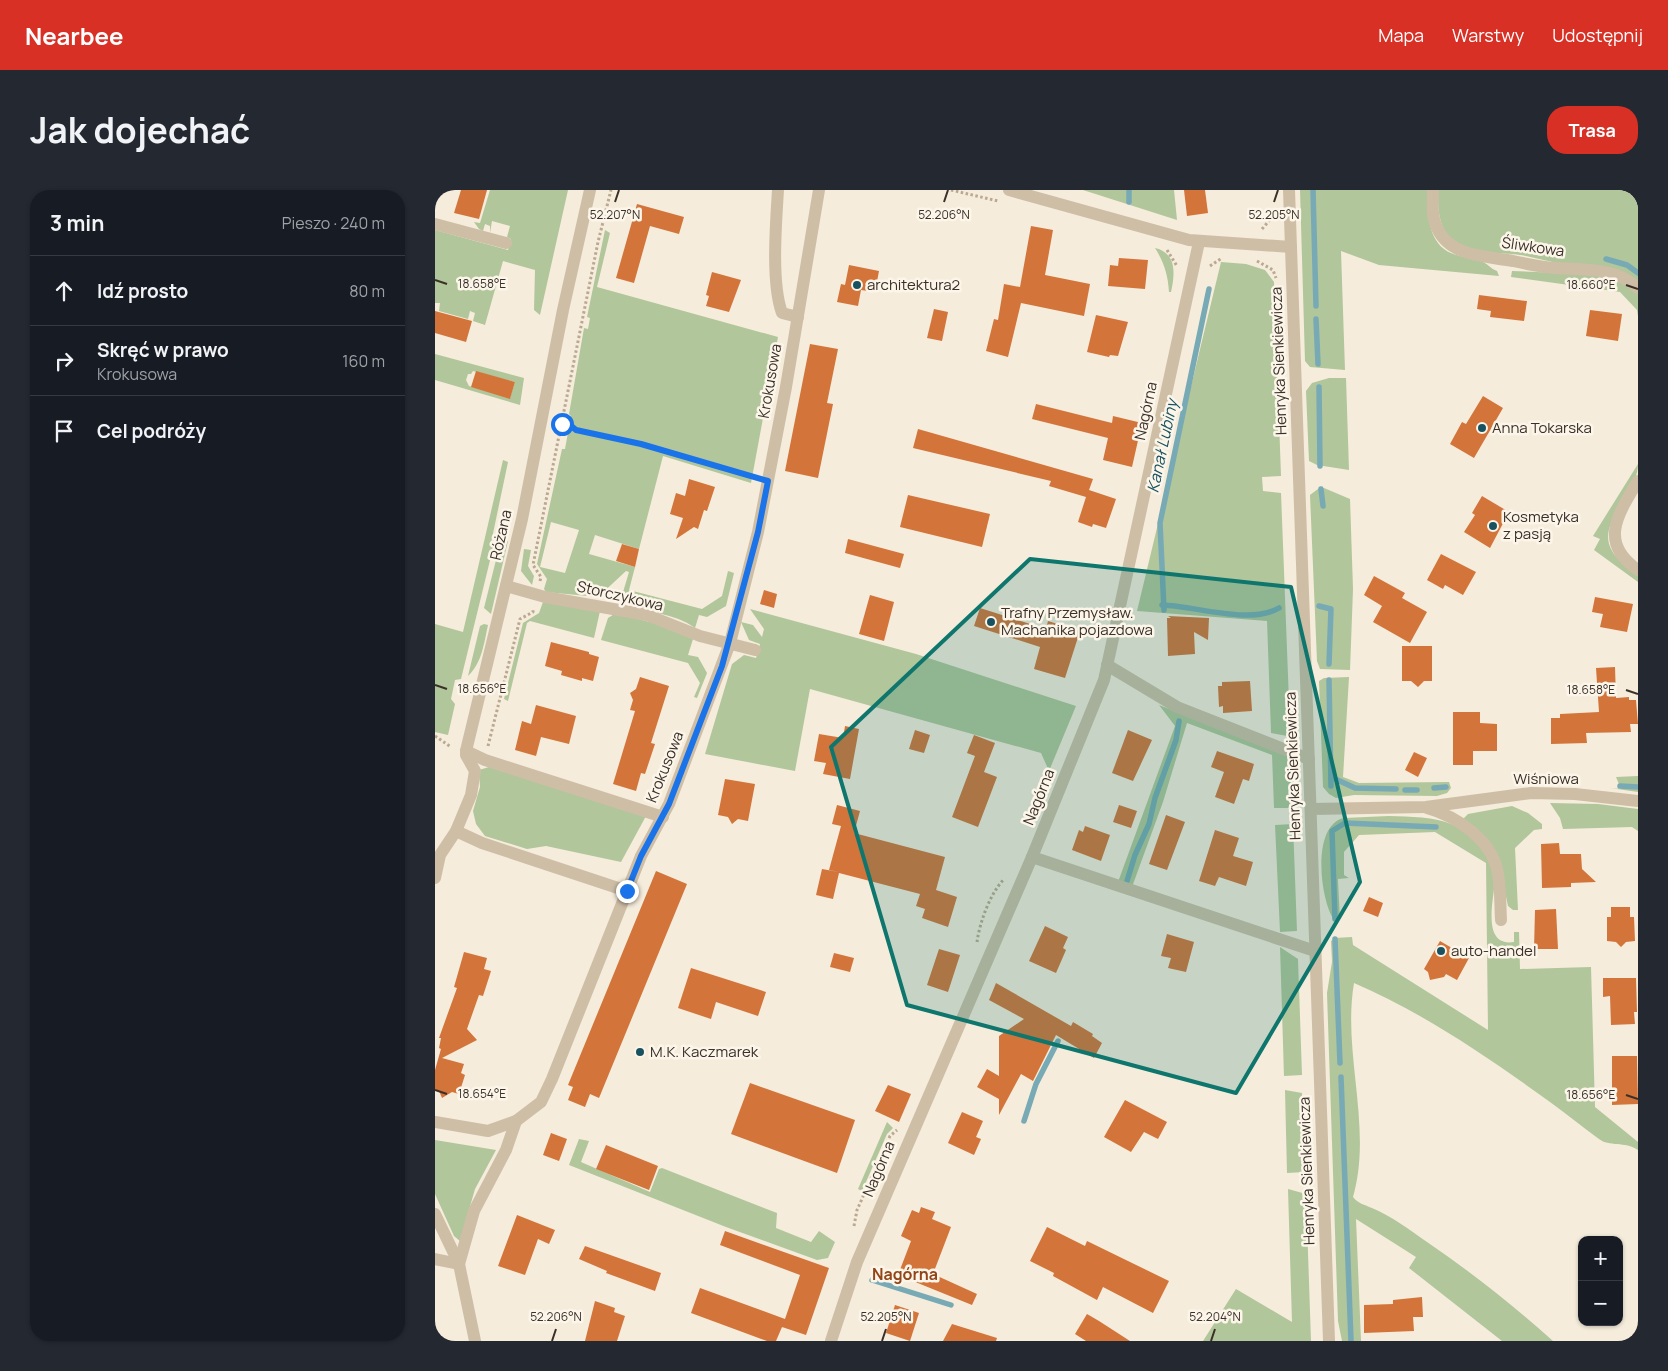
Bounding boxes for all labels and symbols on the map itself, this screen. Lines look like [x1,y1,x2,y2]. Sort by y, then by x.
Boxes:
text: 52.207°N [590,206,640,223]
text: 52.206°N [918,206,970,223]
text: 52.205°N [1248,206,1300,223]
street label: Śliwkowa [1500,232,1566,261]
place label: architektura2 [867,274,960,295]
text: 18.658°E [458,275,506,292]
text: 18.660°E [1566,276,1616,293]
marker: architektura2 [851,279,863,291]
street label: Henryka Sienkiewicza [1265,286,1292,436]
street label: Krokusowa [753,342,786,420]
street label: Nagórna [1129,380,1162,442]
water label: Kanał Lubiny [1141,395,1183,495]
route start [551,413,574,436]
place label: Anna Tokarska [1492,417,1592,438]
marker: Anna Tokarska [1476,422,1488,434]
place label: Kosmetyka z pasją [1503,506,1579,544]
street label: Różana [485,508,516,562]
marker: Kosmetyka z pasją [1487,520,1499,532]
street label: Storczykowa [575,575,665,616]
place label: Trafny Przemysław. Machanika pojazdowa [1001,602,1153,640]
marker: Trafny Przemysław. Machanika pojazdowa [985,616,997,628]
text: 18.656°E [458,680,507,697]
text: 18.658°E [1567,681,1615,698]
street label: Henryka Sienkiewicza [1279,691,1306,841]
street label: Krokusowa [641,728,688,806]
street label: Nagórna [1018,766,1059,828]
street label: Wiśniowa [1513,768,1579,789]
route end [616,880,639,903]
place label: auto-handel [1451,940,1536,961]
marker: auto-handel [1435,945,1447,957]
place label: M.K. Kaczmarek [650,1041,759,1062]
marker: M.K. Kaczmarek [634,1046,646,1058]
text: 18.654°E [458,1085,506,1102]
text: 18.656°E [1567,1086,1616,1103]
street label: Henryka Sienkiewicza [1293,1096,1320,1246]
street label: Nagórna [857,1138,900,1200]
district label: Nagórna [872,1263,938,1285]
text: 52.206°N [530,1308,582,1325]
text: 52.205°N [860,1308,912,1325]
text: 52.204°N [1189,1308,1241,1325]

